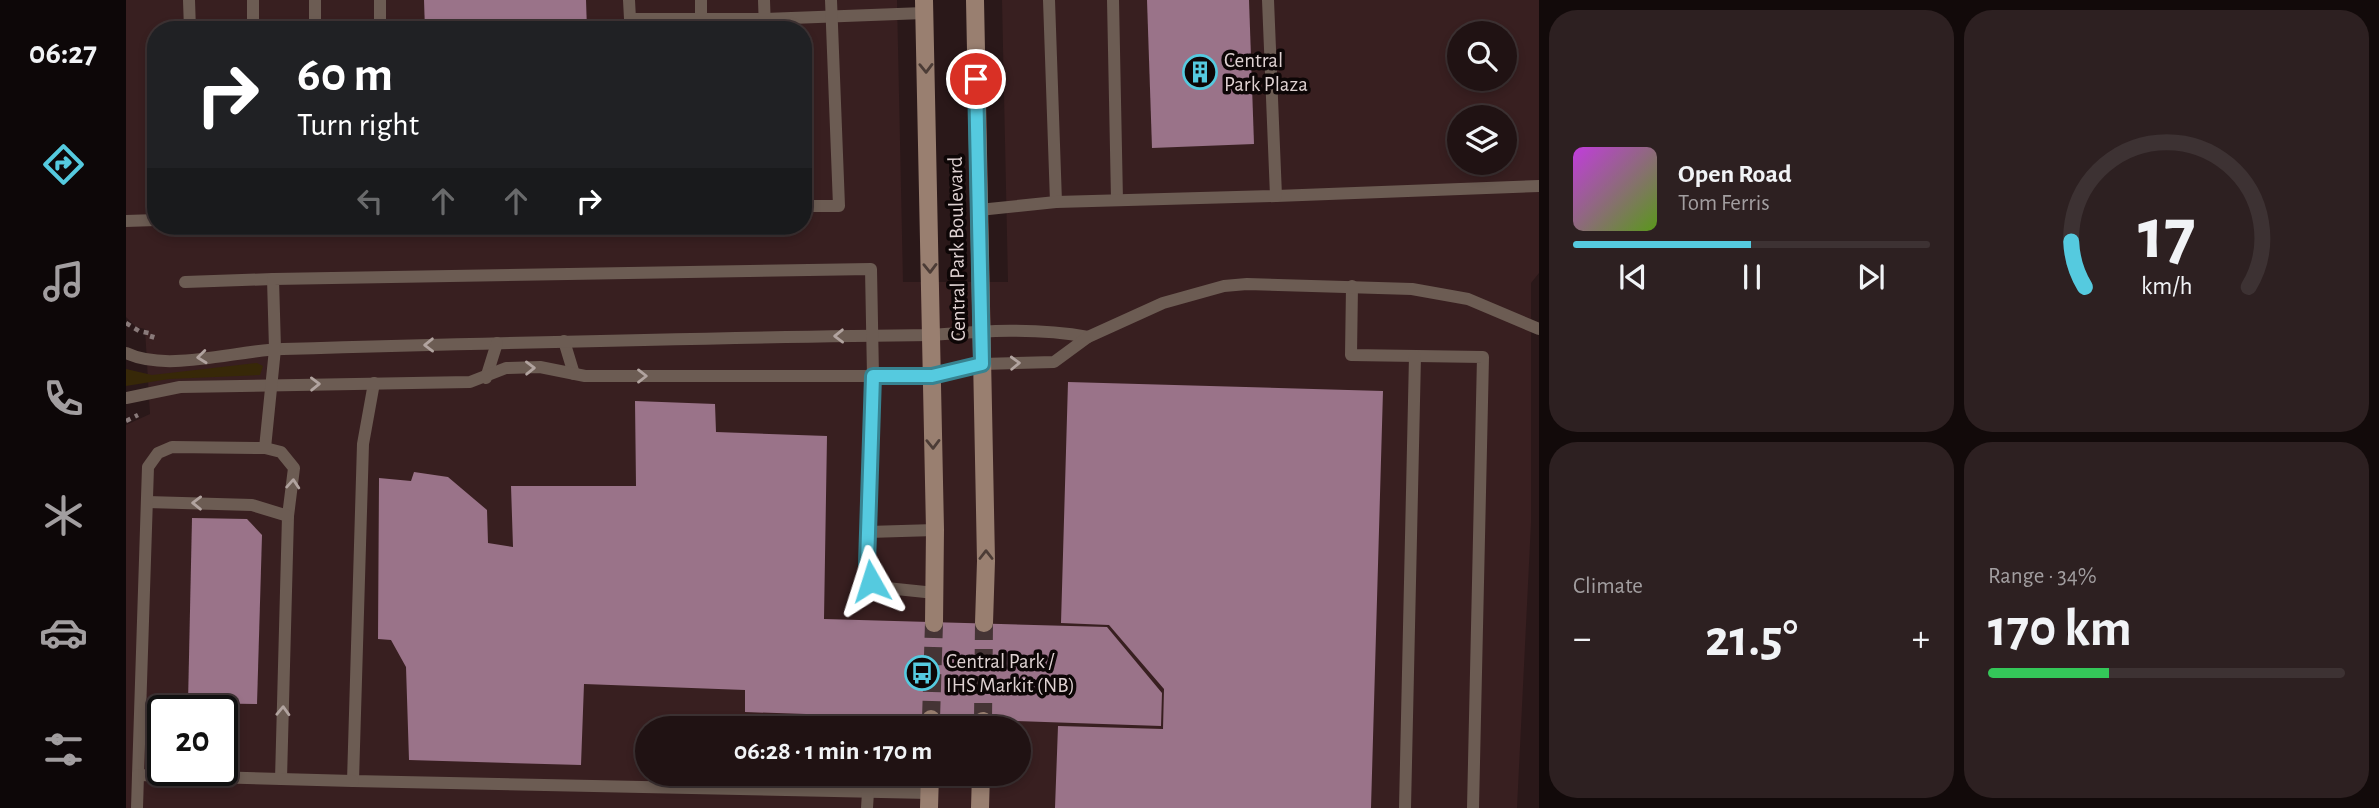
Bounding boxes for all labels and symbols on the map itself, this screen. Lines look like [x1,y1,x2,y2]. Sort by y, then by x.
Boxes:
pin [946,49,1006,109]
place label: Central Park Plaza [1224,50,1308,95]
building icon: Central Park Plaza [1181,53,1219,91]
one-way arrow [918,63,933,74]
street label: Central Park Boulevard [945,156,969,342]
one-way arrow [922,264,938,274]
one-way arrow [833,328,844,344]
one-way arrow [423,337,434,353]
one-way arrow [196,349,208,364]
one-way arrow [1010,356,1021,371]
one-way arrow [524,360,535,375]
one-way arrow [638,368,648,384]
one-way arrow [310,376,321,391]
one-way arrow [926,439,941,450]
one-way arrow [286,478,301,489]
one-way arrow [191,495,202,511]
position arrow [834,544,908,618]
one-way arrow [978,549,994,560]
place label: Central Park / IHS Markit (NB) [946,651,1075,696]
bus stop icon: Central Park / IHS Markit (NB) [903,654,941,692]
speed limit sign: 20 [147,695,238,786]
one-way arrow [275,705,290,716]

